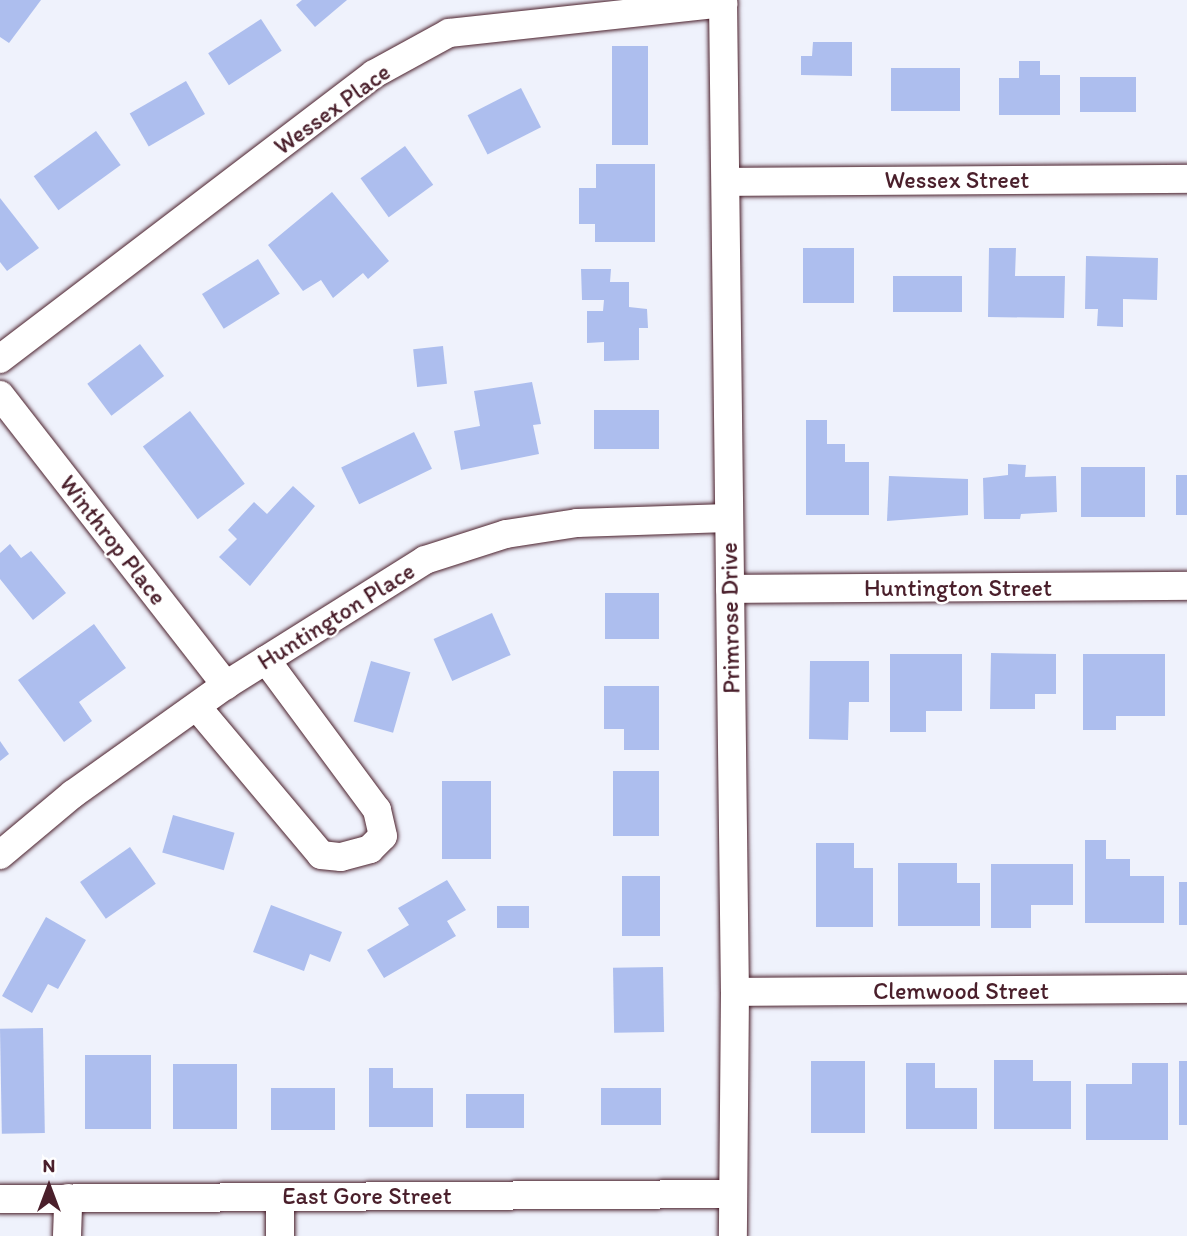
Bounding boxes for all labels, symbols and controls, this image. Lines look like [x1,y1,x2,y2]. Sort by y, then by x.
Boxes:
street label: Wessex Place [268,57,396,161]
street label: Wessex Street [885,166,1029,194]
street label: Winthrop Place [54,470,172,610]
street label: Primrose Drive [714,542,746,694]
street label: Huntington Place [252,556,420,676]
street label: Huntington Street [864,574,1052,602]
street label: Clemwood Street [873,977,1049,1005]
north arrow [14,1152,84,1222]
text: N [43,1154,55,1177]
street label: East Gore Street [282,1182,452,1210]

